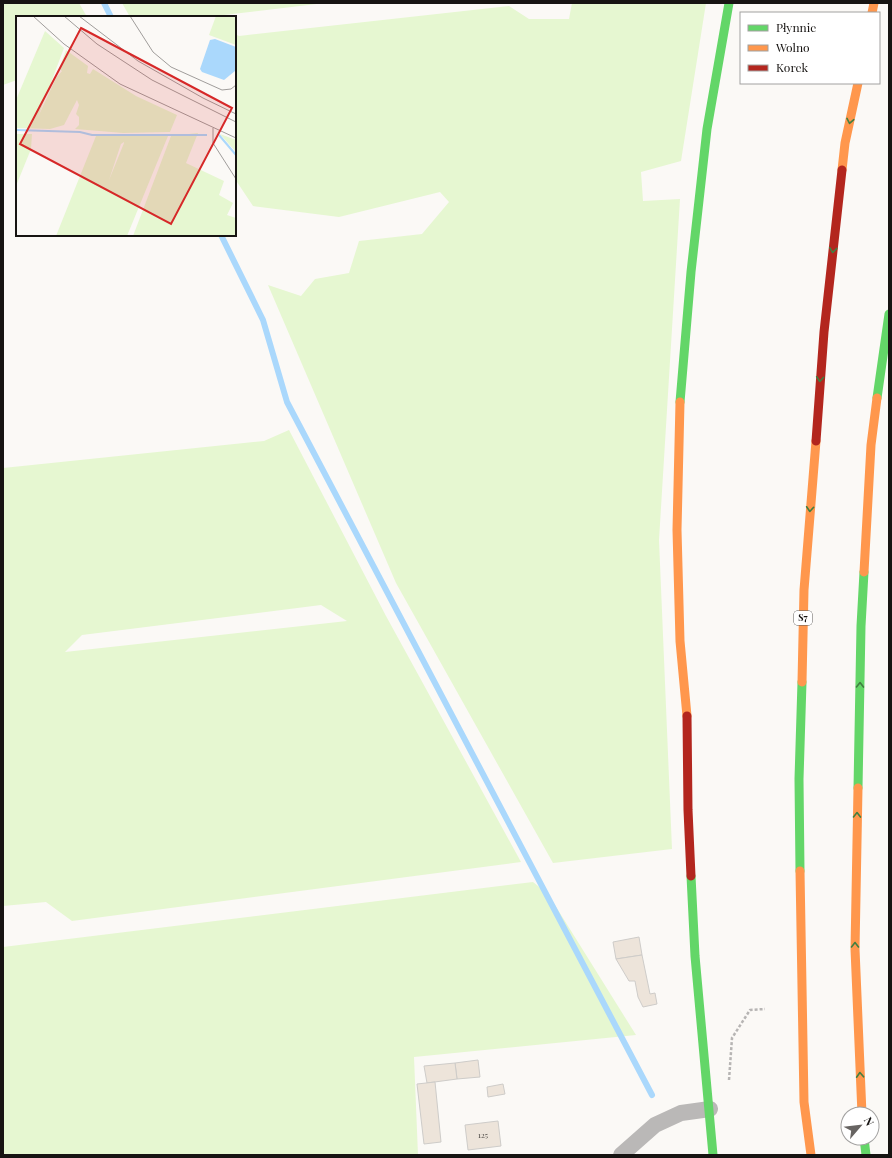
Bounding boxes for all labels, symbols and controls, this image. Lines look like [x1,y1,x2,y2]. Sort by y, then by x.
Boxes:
legend [740,12,880,84]
inset map [16,16,236,236]
text: Płynnie [776,19,816,35]
text: Wolno [775,39,810,55]
text: Korek [776,59,809,75]
one-way arrow [846,118,854,124]
one-way arrow [829,247,838,253]
one-way arrow [816,376,825,382]
one-way arrow [805,506,814,512]
road number: S7 [794,611,812,625]
one-way arrow [856,682,864,688]
one-way arrow [853,812,861,818]
one-way arrow [851,942,859,948]
one-way arrow [855,1072,864,1078]
north arrow [840,1106,880,1146]
text: N [861,1114,878,1128]
house number: 125 [478,1129,488,1140]

